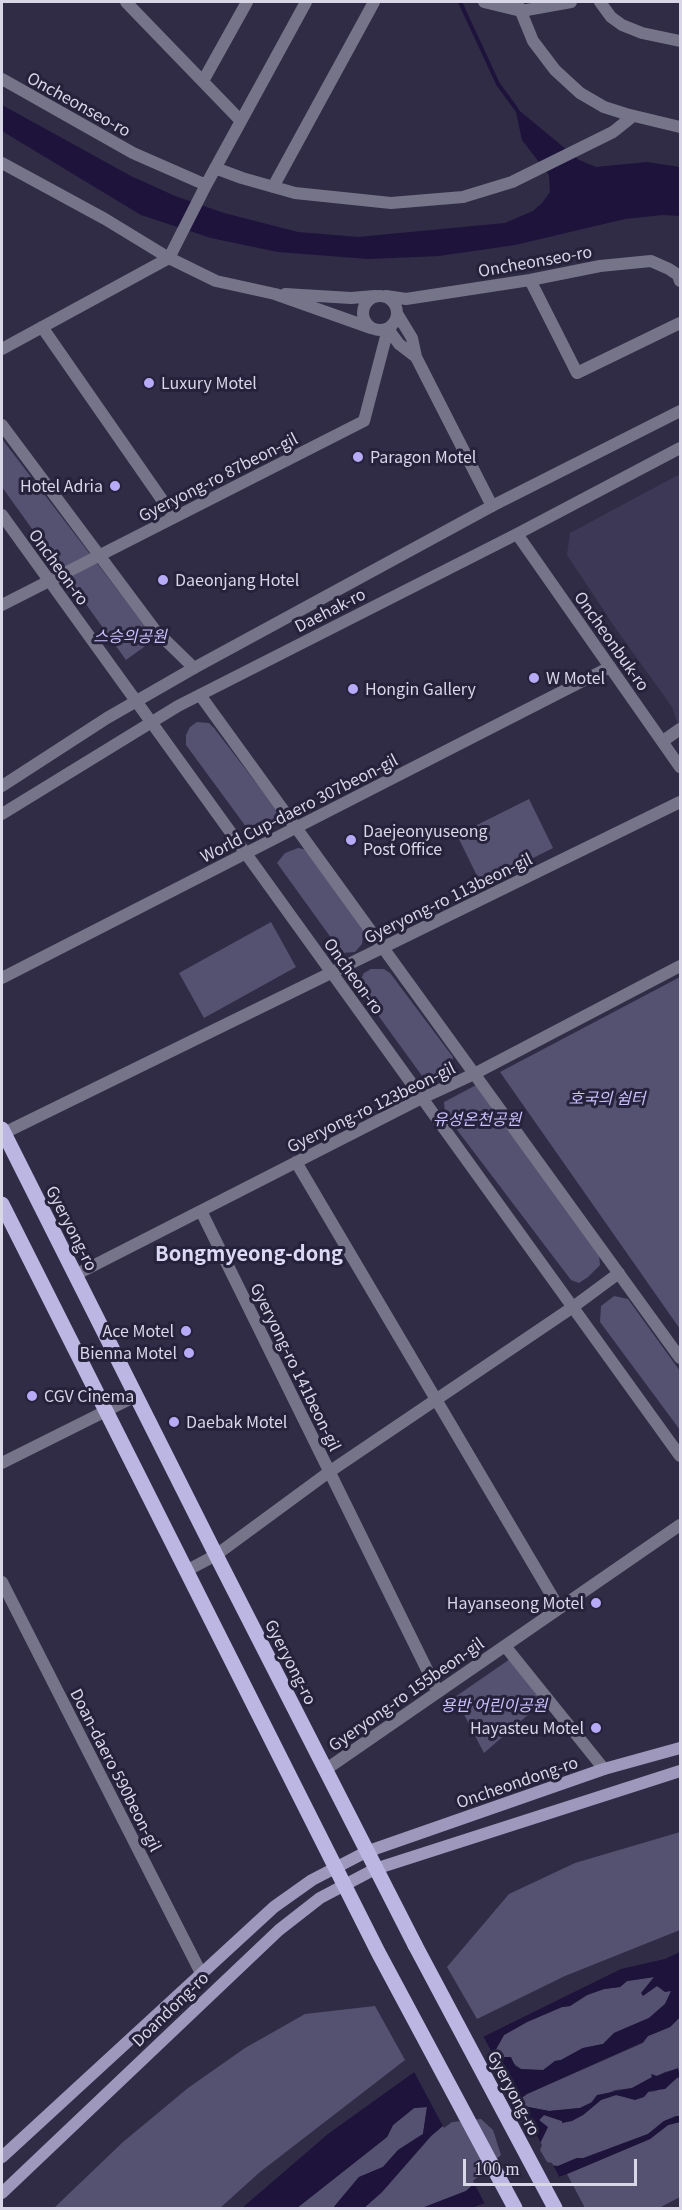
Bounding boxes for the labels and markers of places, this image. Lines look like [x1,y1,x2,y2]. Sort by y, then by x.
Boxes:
place label: Luxury Motel [161,373,257,393]
marker: Luxury Motel [142,376,156,390]
place label: Paragon Motel [370,447,476,467]
marker: Paragon Motel [351,450,365,464]
place label: Hotel Adria [20,476,103,496]
marker: Hotel Adria [108,479,122,493]
place label: Daeonjang Hotel [175,570,299,590]
marker: Daeonjang Hotel [156,573,170,587]
place label: W Motel [546,668,605,688]
marker: W Motel [527,671,541,685]
place label: Hongin Gallery [365,679,476,699]
marker: Hongin Gallery [346,682,360,696]
place label: Daejeonyuseong Post Office [363,821,487,859]
marker: Daejeonyuseong Post Office [344,833,358,847]
place label: Ace Motel [103,1321,174,1341]
marker: Ace Motel [179,1324,193,1338]
place label: Bienna Motel [80,1343,177,1363]
marker: Bienna Motel [182,1346,196,1360]
place label: CGV Cinema [44,1386,134,1406]
marker: CGV Cinema [25,1389,39,1403]
place label: Daebak Motel [186,1412,287,1432]
marker: Daebak Motel [167,1415,181,1429]
place label: Hayanseong Motel [447,1593,584,1613]
marker: Hayanseong Motel [589,1596,603,1610]
place label: Hayasteu Motel [470,1718,584,1738]
marker: Hayasteu Motel [589,1721,603,1735]

